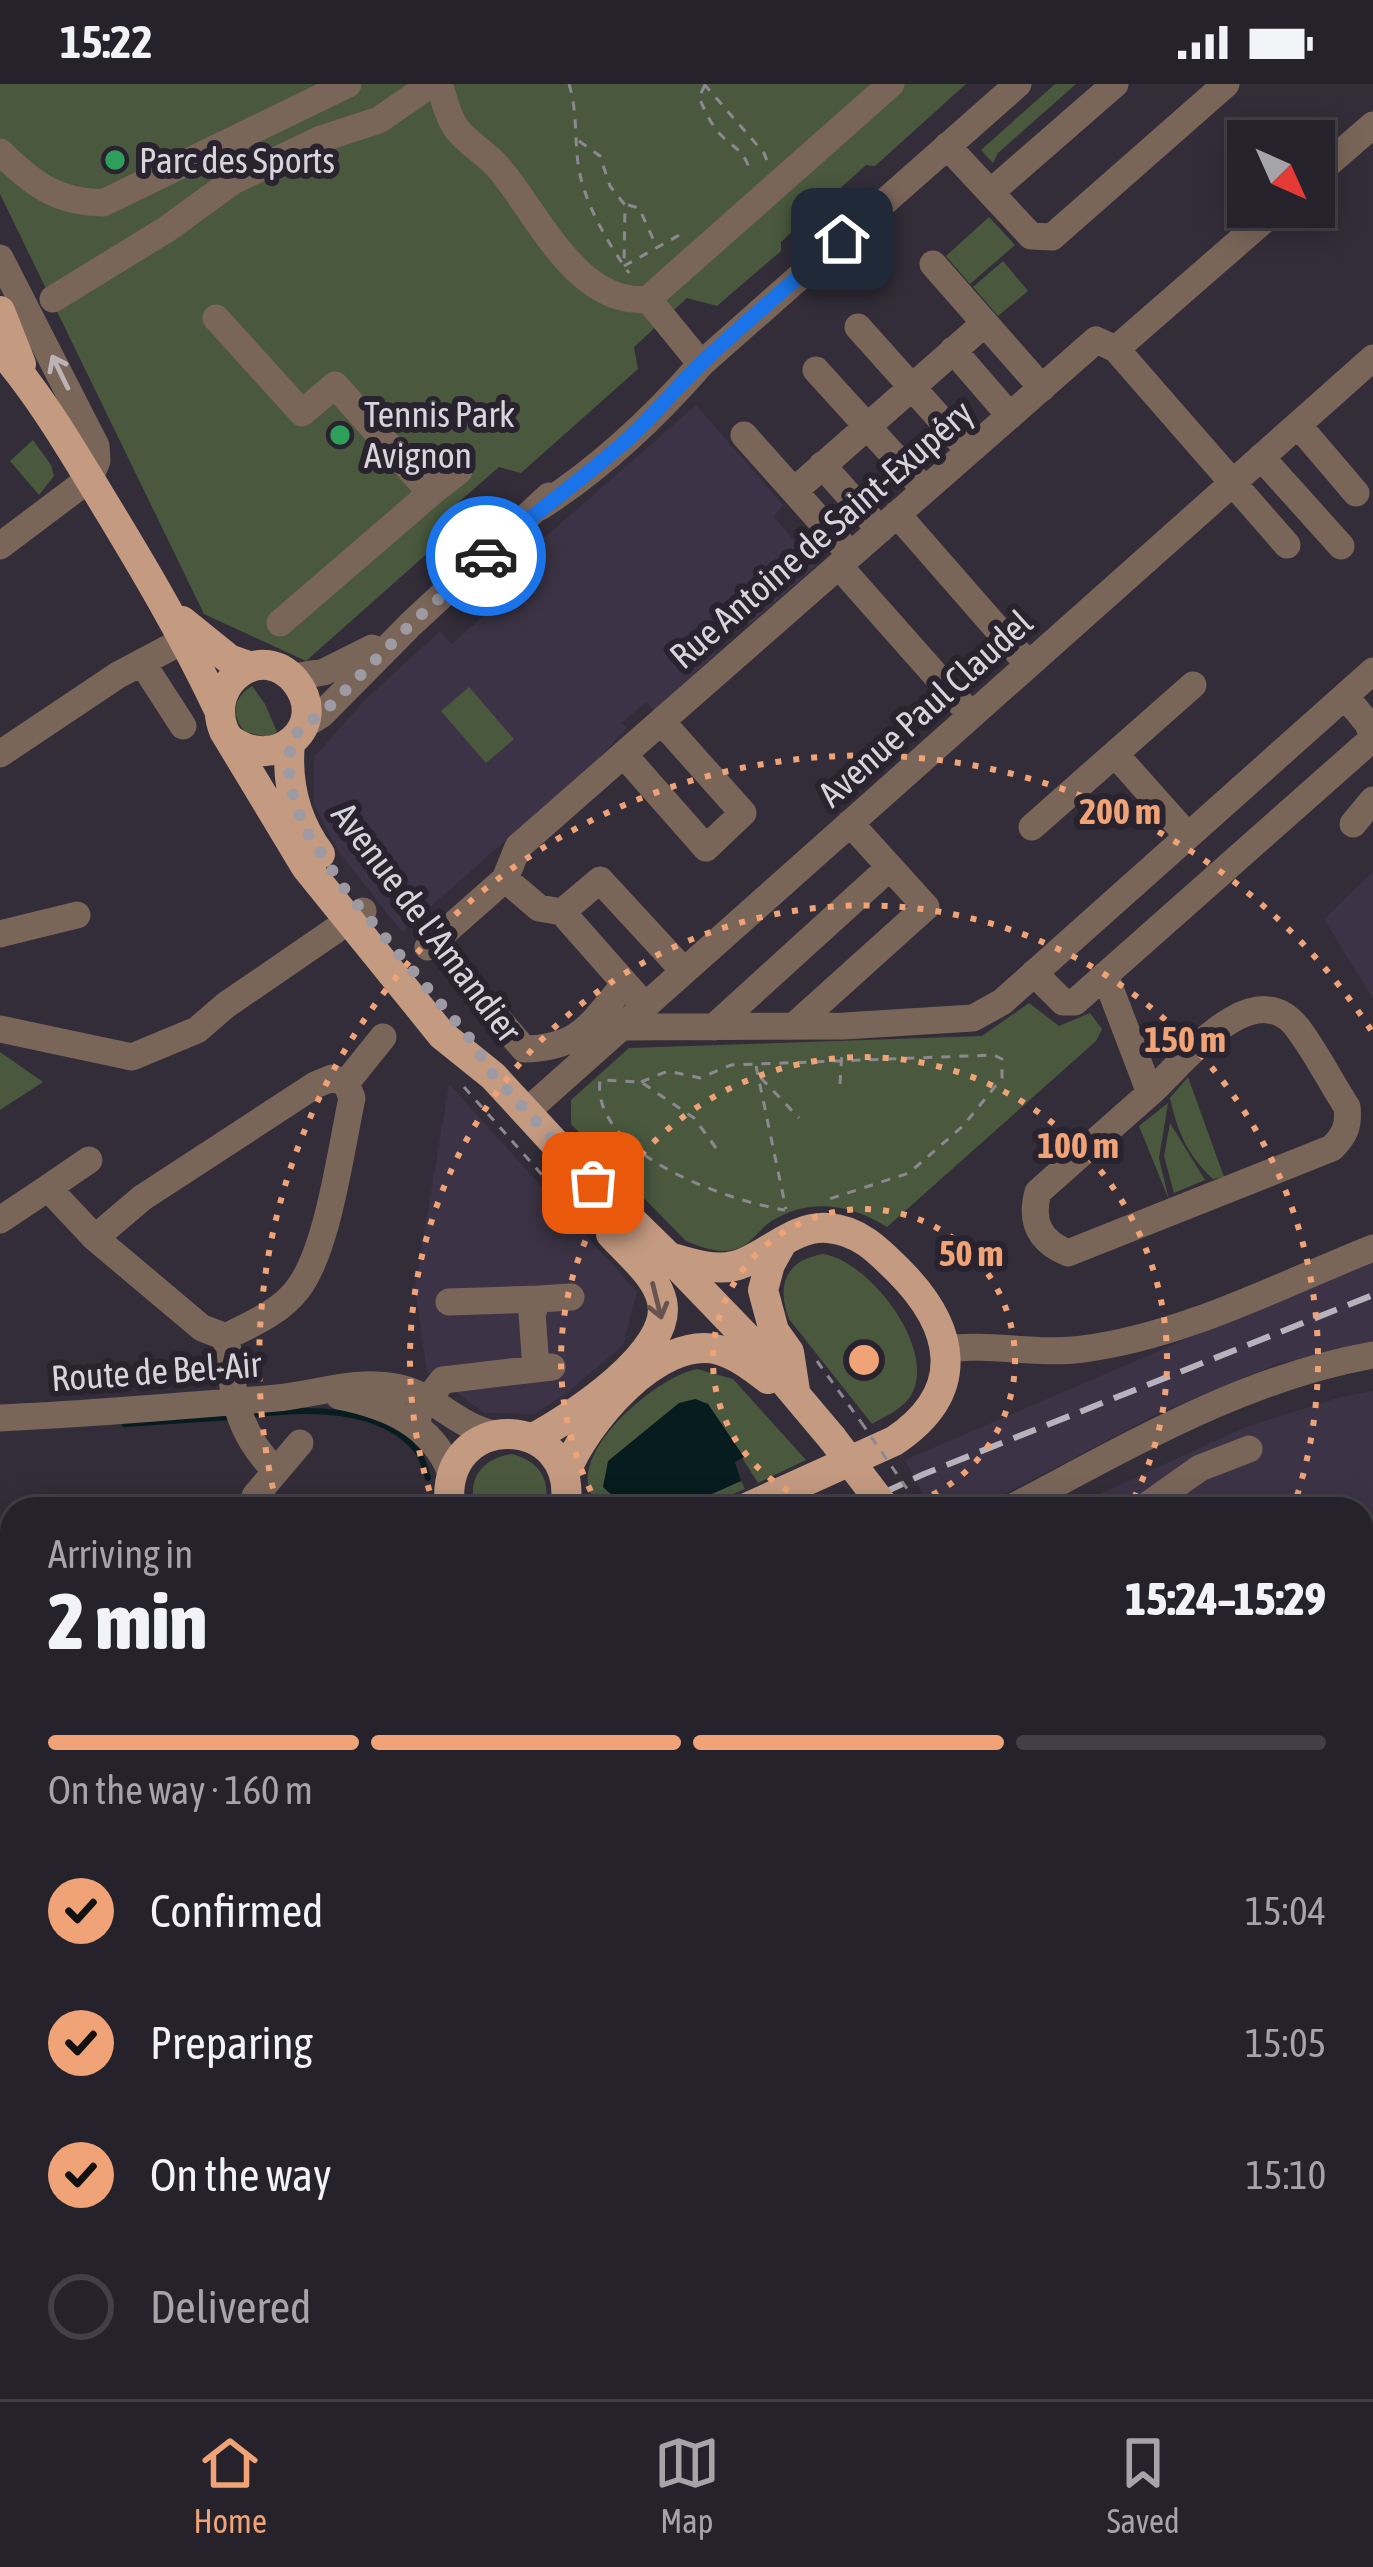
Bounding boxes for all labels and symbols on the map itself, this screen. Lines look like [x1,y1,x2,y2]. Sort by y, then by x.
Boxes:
north arrow [1227,120,1335,228]
place label: Parc des Sports [139,139,335,181]
marker: Parc des Sports [102,147,128,173]
pin [791,188,893,290]
one-way arrow [48,354,70,390]
street label: Rue Antoine de Saint-Exupéry [661,391,981,677]
place label: Tennis Park Avignon [364,393,515,476]
marker: Tennis Park Avignon [327,422,353,448]
courier [426,496,546,616]
street label: Avenue Paul Claudel [810,601,1041,815]
text: 200 m [1079,790,1161,832]
street label: Avenue de l'Amandier [323,794,531,1051]
text: 150 m [1144,1018,1226,1060]
text: 100 m [1037,1124,1119,1166]
pin [542,1132,644,1234]
text: 50 m [939,1232,1003,1274]
one-way arrow [647,1281,669,1319]
centre of rings [843,1339,885,1381]
street label: Route de Bel-Air [50,1343,264,1399]

